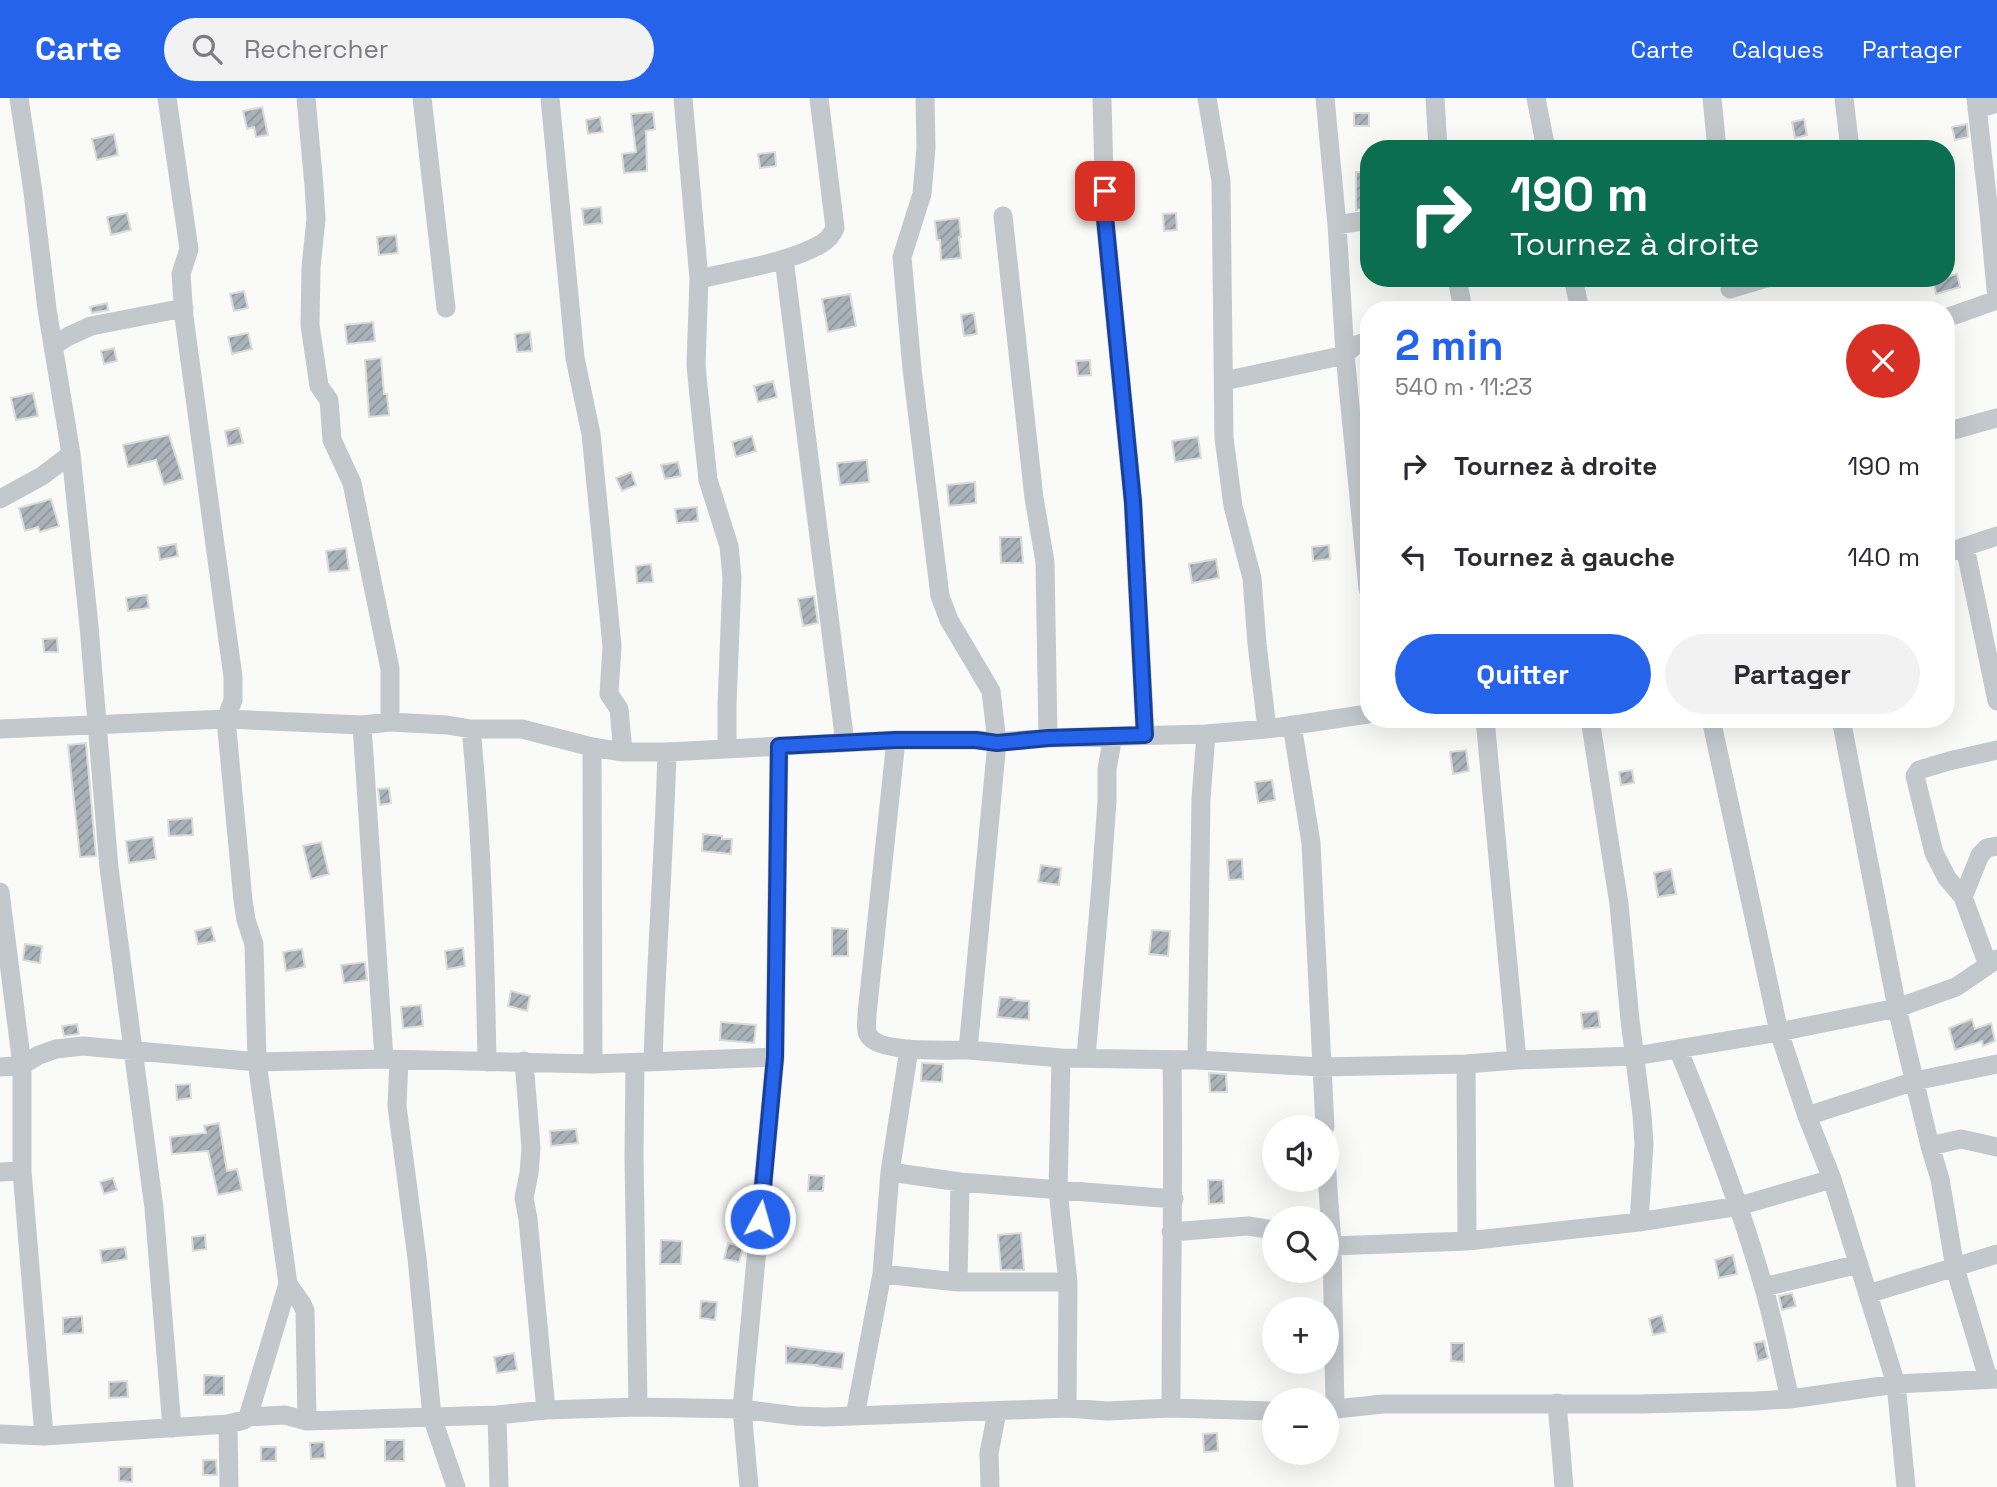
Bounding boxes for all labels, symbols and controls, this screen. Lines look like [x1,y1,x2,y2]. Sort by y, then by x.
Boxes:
search box [164,18,654,81]
text: Carte [35,28,122,70]
icon: search [188,30,226,68]
text: Rechercher [244,32,389,66]
text: Carte [1631,34,1694,65]
text: Calques [1732,34,1824,65]
text: Partager [1862,34,1962,65]
pin [1075,161,1135,221]
text: 190 m [1510,163,1648,225]
icon: right [1395,168,1486,259]
icon: arrive [1086,172,1124,210]
text: Tournez à droite [1510,224,1759,264]
text: 2 min [1395,319,1504,372]
button: close [1846,324,1920,398]
text: 540 m · 11:23 [1395,372,1532,402]
icon: right [1395,447,1433,485]
text: Tournez à droite [1454,449,1657,483]
text: 190 m [1848,449,1920,483]
icon: left [1395,538,1433,576]
text: Tournez à gauche [1454,540,1675,574]
text: 140 m [1847,540,1920,574]
button: Quitter [1395,634,1651,714]
button: Partager [1665,634,1920,714]
map controls [1262,1115,1339,1465]
button: sound [1262,1115,1339,1192]
position arrow [723,1182,797,1256]
button: search [1262,1206,1339,1283]
button: + [1262,1297,1339,1374]
button: − [1262,1388,1339,1465]

